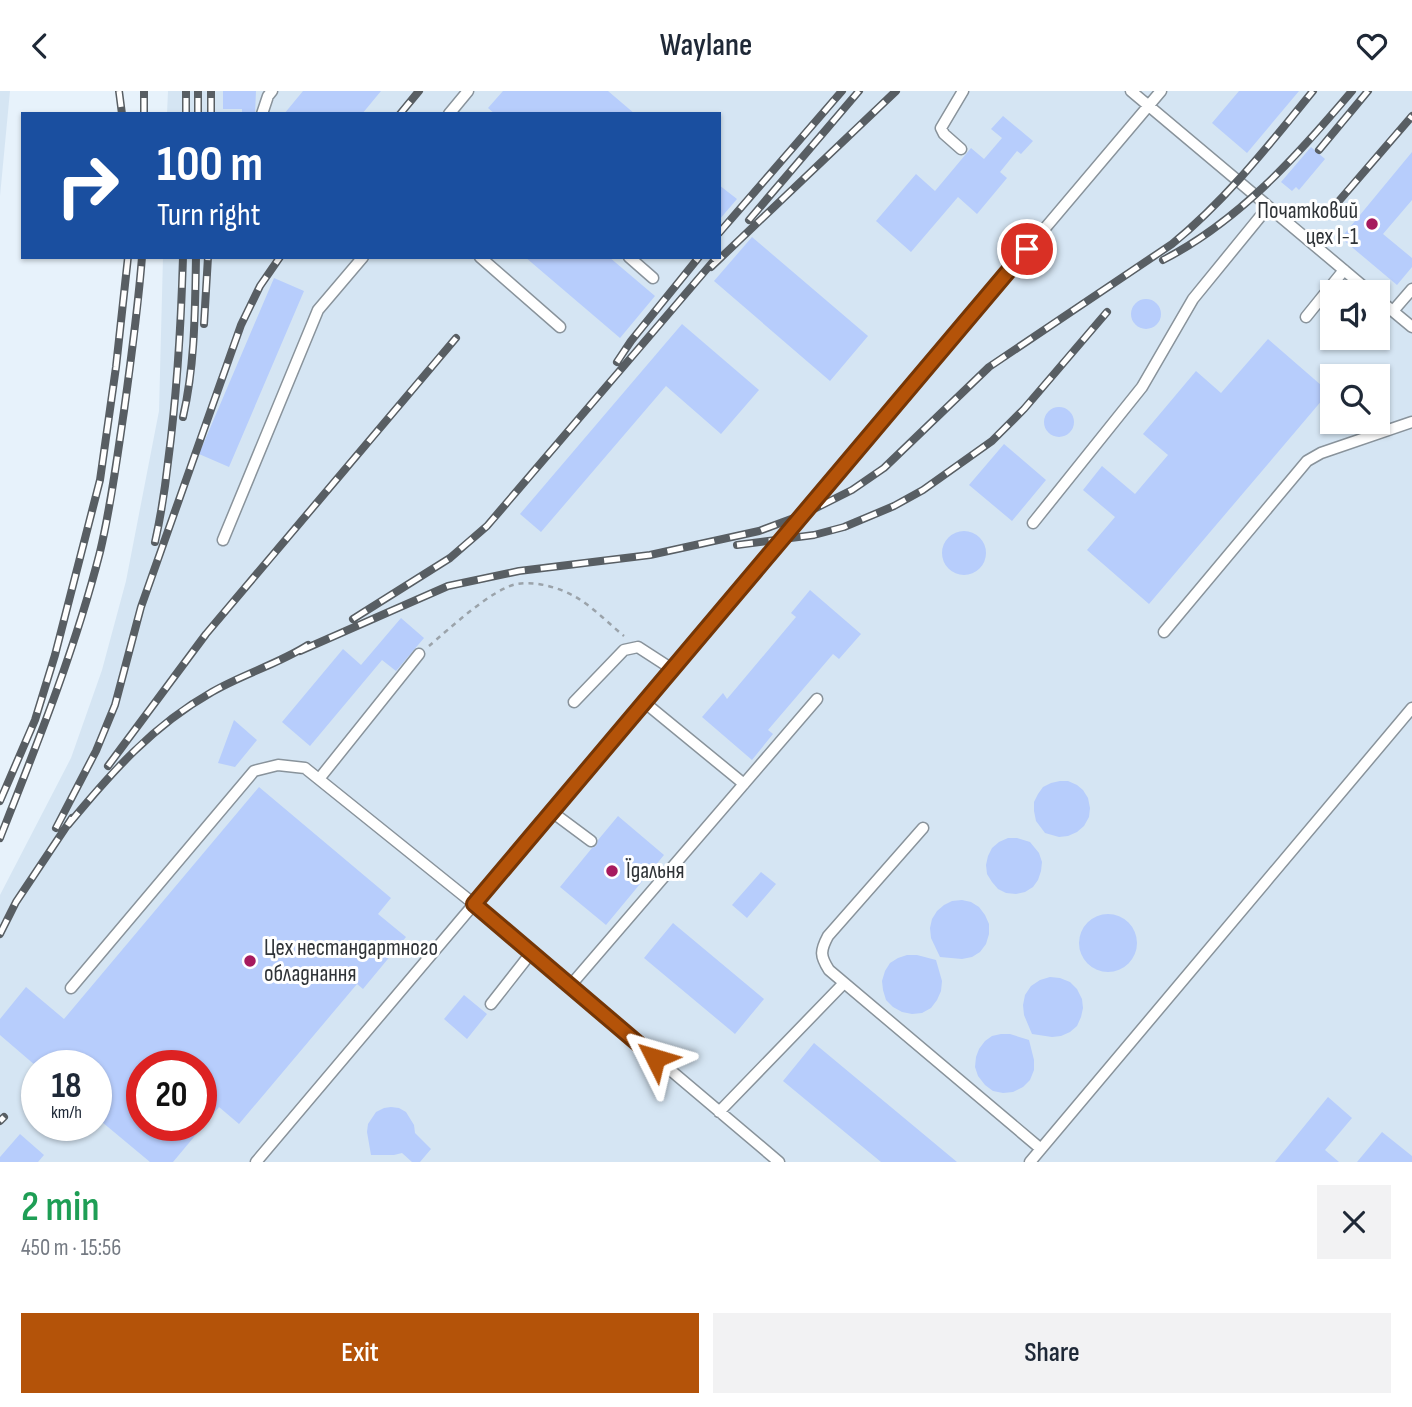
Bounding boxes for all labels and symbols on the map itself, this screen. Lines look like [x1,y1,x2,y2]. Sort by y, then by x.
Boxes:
place label: Початковий цех І-1 [1257,197,1358,251]
marker: Початковий цех І-1 [1364,216,1380,232]
pin [997,219,1057,279]
place label: Їдальня [625,857,685,885]
marker: Їдальня [604,863,620,879]
place label: Цех нестандартного обладнання [264,934,438,988]
marker: Цех нестандартного обладнання [242,953,258,969]
position arrow [618,1021,692,1095]
speed limit sign: 20 [126,1050,217,1141]

